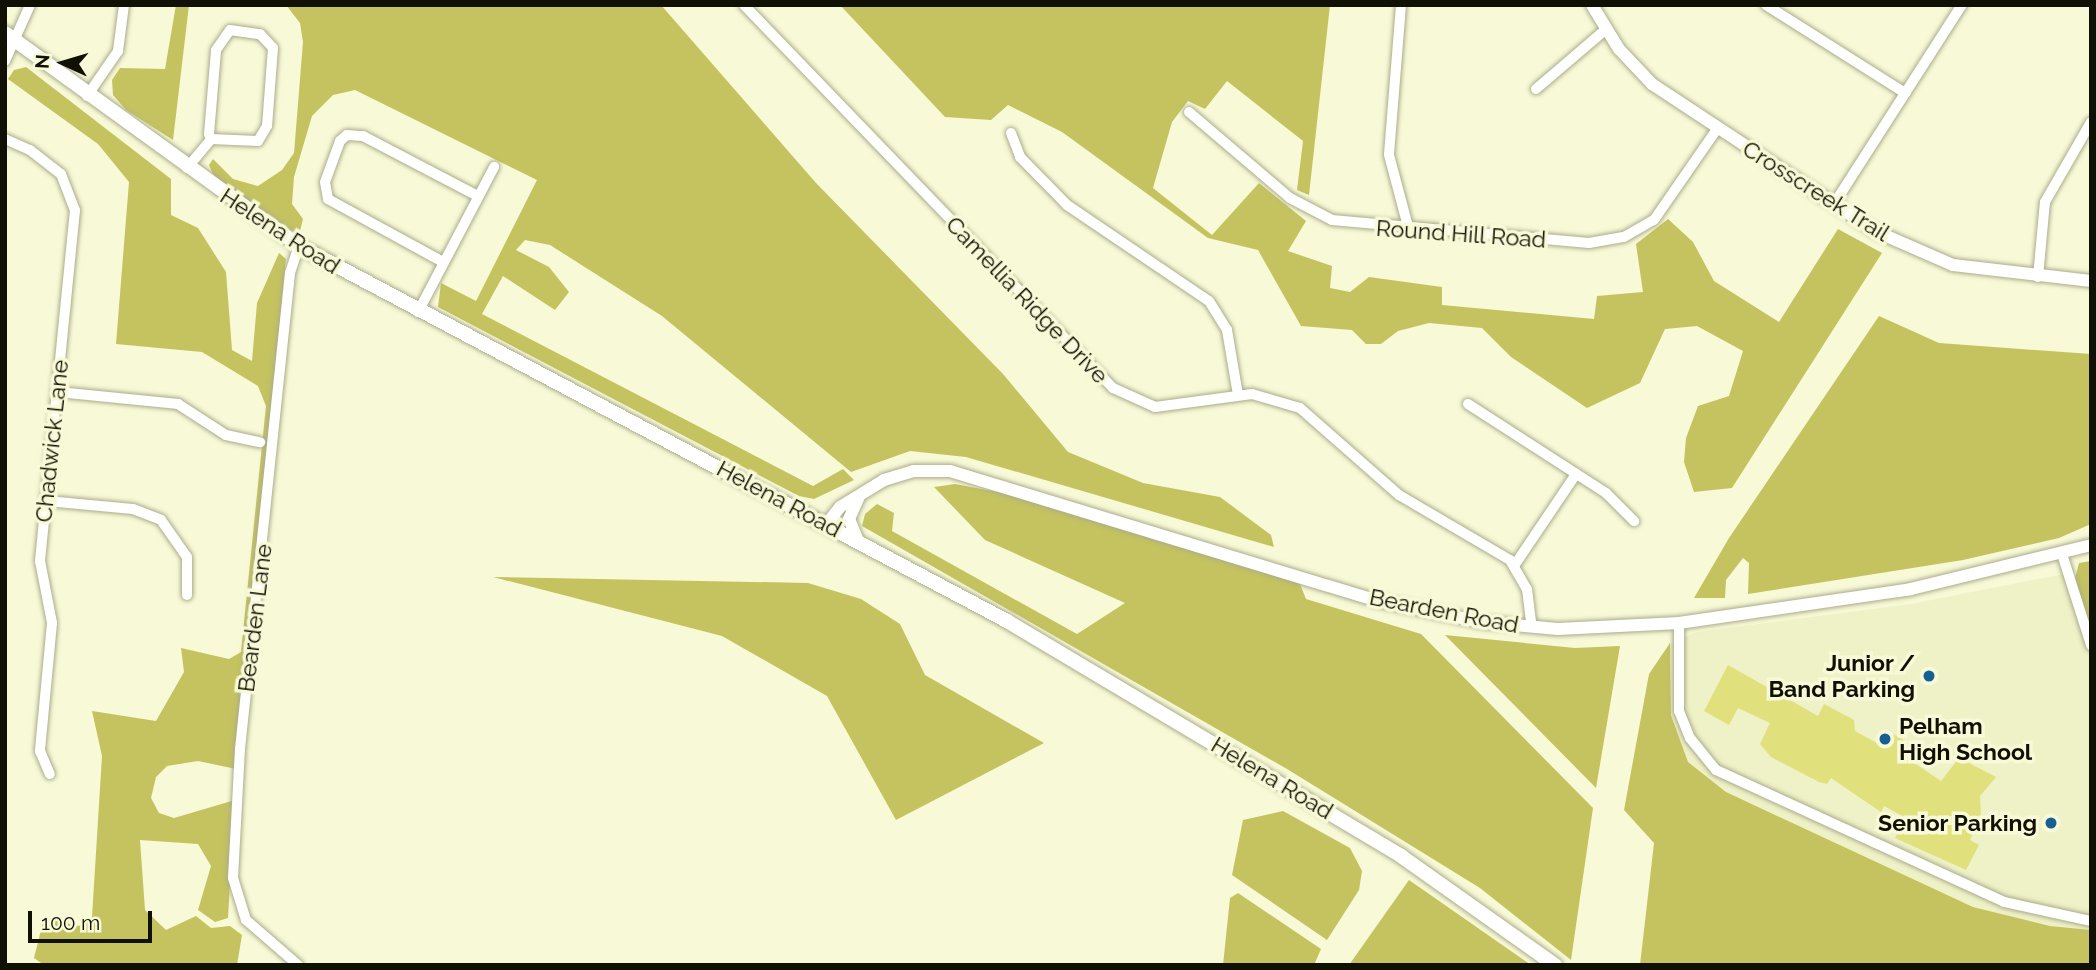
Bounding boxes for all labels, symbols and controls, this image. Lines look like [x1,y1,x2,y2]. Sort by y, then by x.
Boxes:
north arrow [28,28,98,98]
text: N [31,54,54,70]
street label: Crosscreek Trail [1737,135,1895,247]
street label: Helena Road [215,182,345,280]
street label: Camellia Ridge Drive [940,211,1114,389]
street label: Round Hill Road [1375,214,1547,254]
street label: Chadwick Lane [30,358,74,524]
street label: Helena Road [712,455,846,543]
street label: Bearden Lane [232,542,278,694]
street label: Bearden Road [1367,583,1521,639]
place label: Junior / Band Parking [1768,649,1915,703]
marker: Junior / Band Parking [1921,668,1937,684]
place label: Pelham High School [1899,712,2032,766]
street label: Helena Road [1206,731,1338,825]
marker: Pelham High School [1877,731,1893,747]
place label: Senior Parking [1878,809,2037,837]
marker: Senior Parking [2043,815,2059,831]
scale bar [32,897,156,941]
text: 100 m [41,910,100,935]

